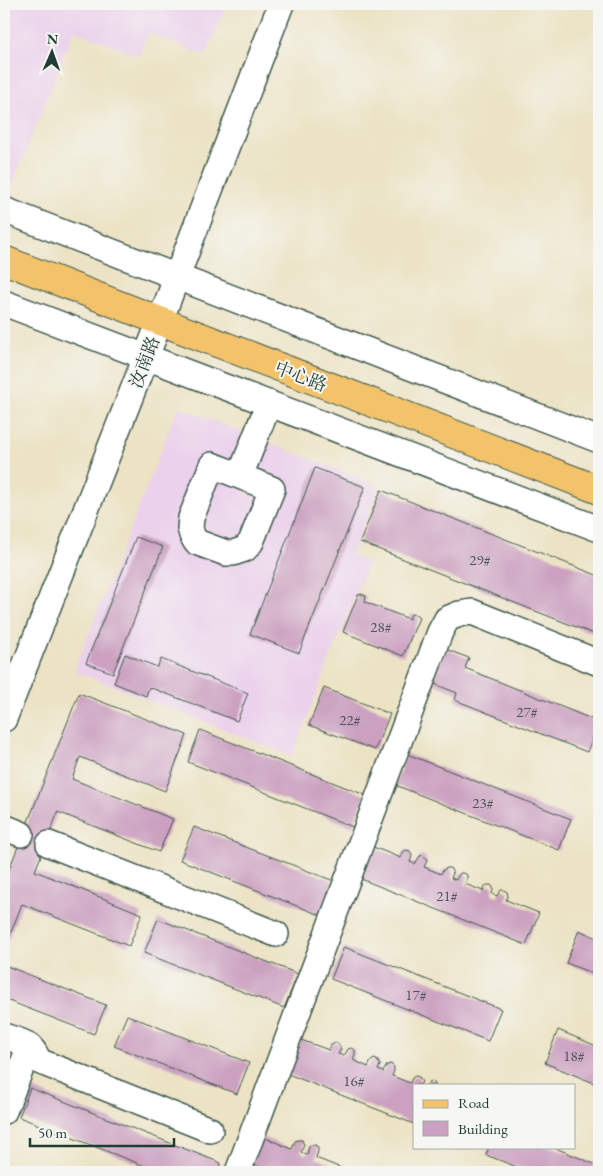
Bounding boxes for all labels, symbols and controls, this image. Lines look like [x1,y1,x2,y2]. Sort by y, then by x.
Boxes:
north arrow [28,28,78,78]
text: N [46,30,59,48]
street label: 汝南路 [124,333,164,391]
street label: 中心路 [272,356,330,396]
house number: 29# [469,550,491,569]
house number: 28# [370,617,392,636]
house number: 27# [516,702,538,721]
house number: 22# [339,710,361,729]
house number: 23# [472,793,494,812]
house number: 21# [436,886,458,905]
house number: 17# [405,985,427,1004]
house number: 18# [563,1046,585,1065]
house number: 16# [343,1071,365,1090]
legend [413,1084,576,1148]
text: Road [458,1093,490,1112]
scale bar [30,1116,174,1148]
text: Building [458,1119,508,1138]
text: 50 m [38,1123,67,1142]

